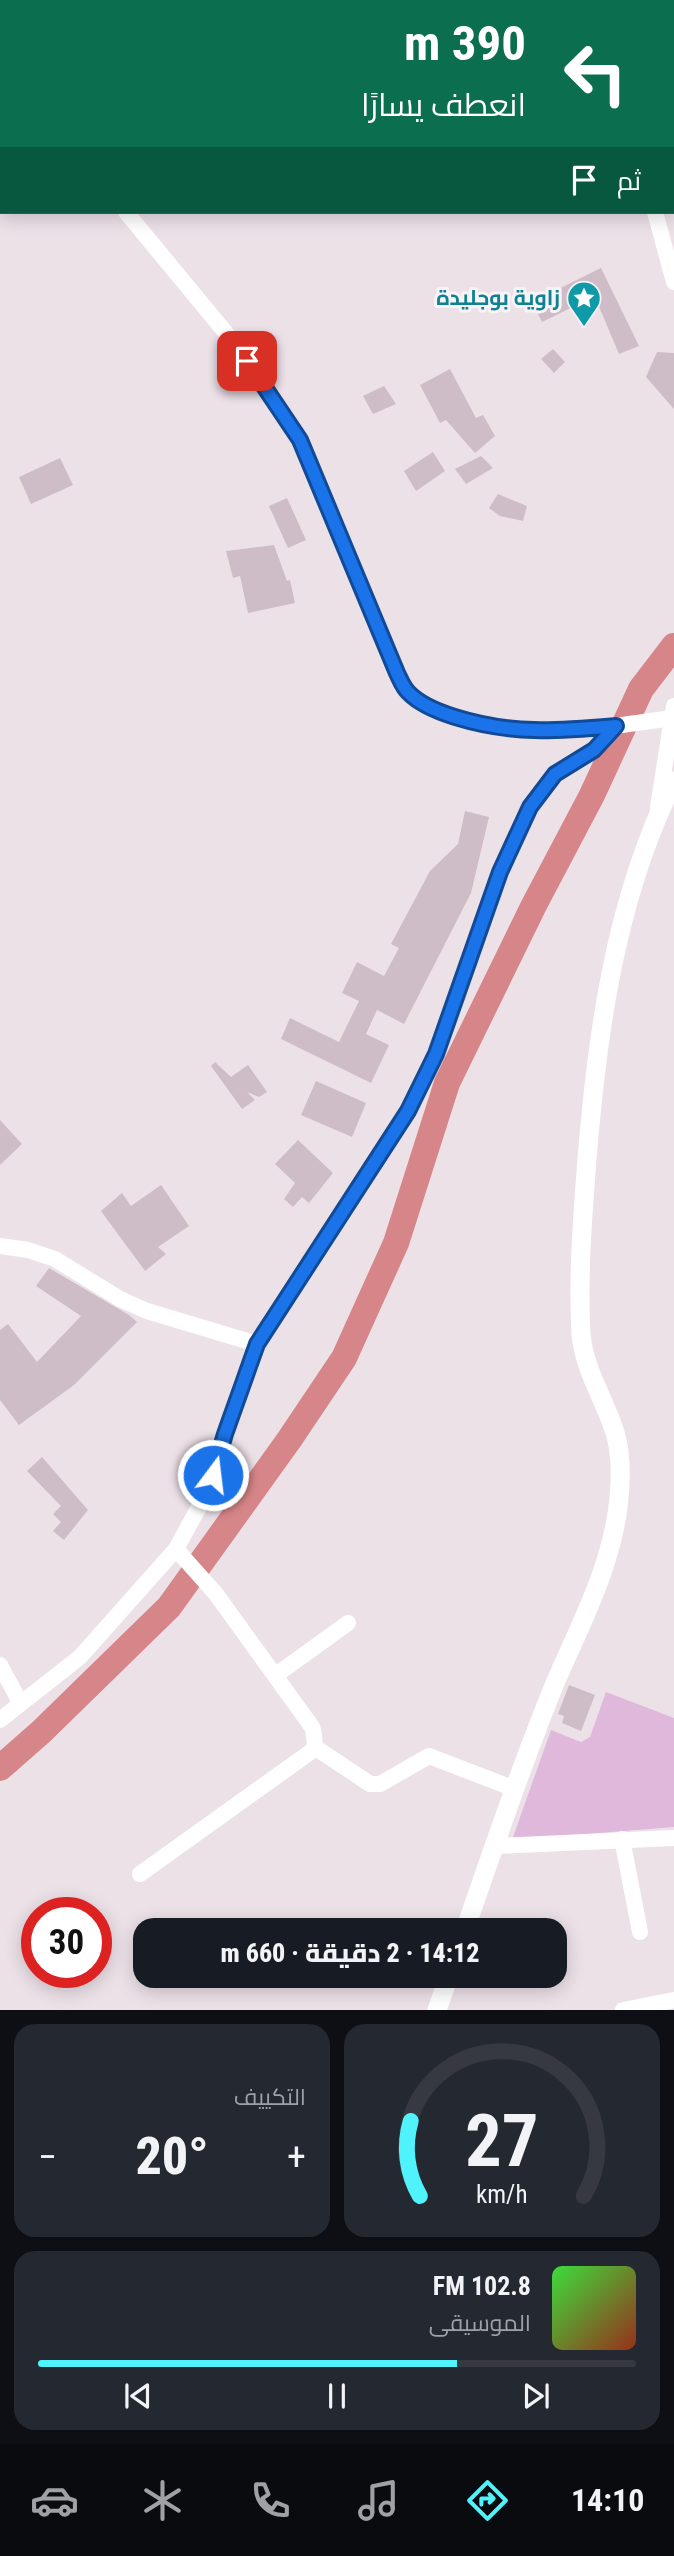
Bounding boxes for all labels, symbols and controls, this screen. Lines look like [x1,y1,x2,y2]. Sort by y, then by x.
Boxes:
text: 390 m [404,15,526,72]
icon: left [550,28,641,119]
text: انعطف يسارًا [361,86,526,124]
icon: arrive [565,161,603,199]
text: ثم [617,166,641,196]
place icon: زاوية بوجليدة [565,279,603,328]
place label: زاوية بوجليدة [436,286,560,311]
pin [217,331,277,391]
icon: arrive [228,342,266,380]
position arrow [176,1438,250,1512]
speed limit sign: 30 [21,1897,112,1988]
text: 14:12 · 2 دقيقة · 660 m [220,1938,480,1968]
text: التكييف [234,2084,306,2111]
text: 27 [465,2099,539,2185]
text: 20° [135,2126,209,2187]
text: − [38,2135,57,2179]
text: + [287,2135,306,2179]
text: km/h [476,2180,528,2209]
text: 102.8 FM [433,2271,531,2301]
text: الموسيقى [429,2310,531,2337]
icon: previous [119,2377,157,2415]
icon: pause [318,2377,356,2415]
icon: next [517,2377,555,2415]
icon: car [30,2476,79,2525]
icon: climate [138,2476,187,2525]
icon: phone [246,2476,295,2525]
icon: music [354,2476,403,2525]
icon: directions [463,2476,512,2525]
text: 14:10 [571,2481,644,2519]

